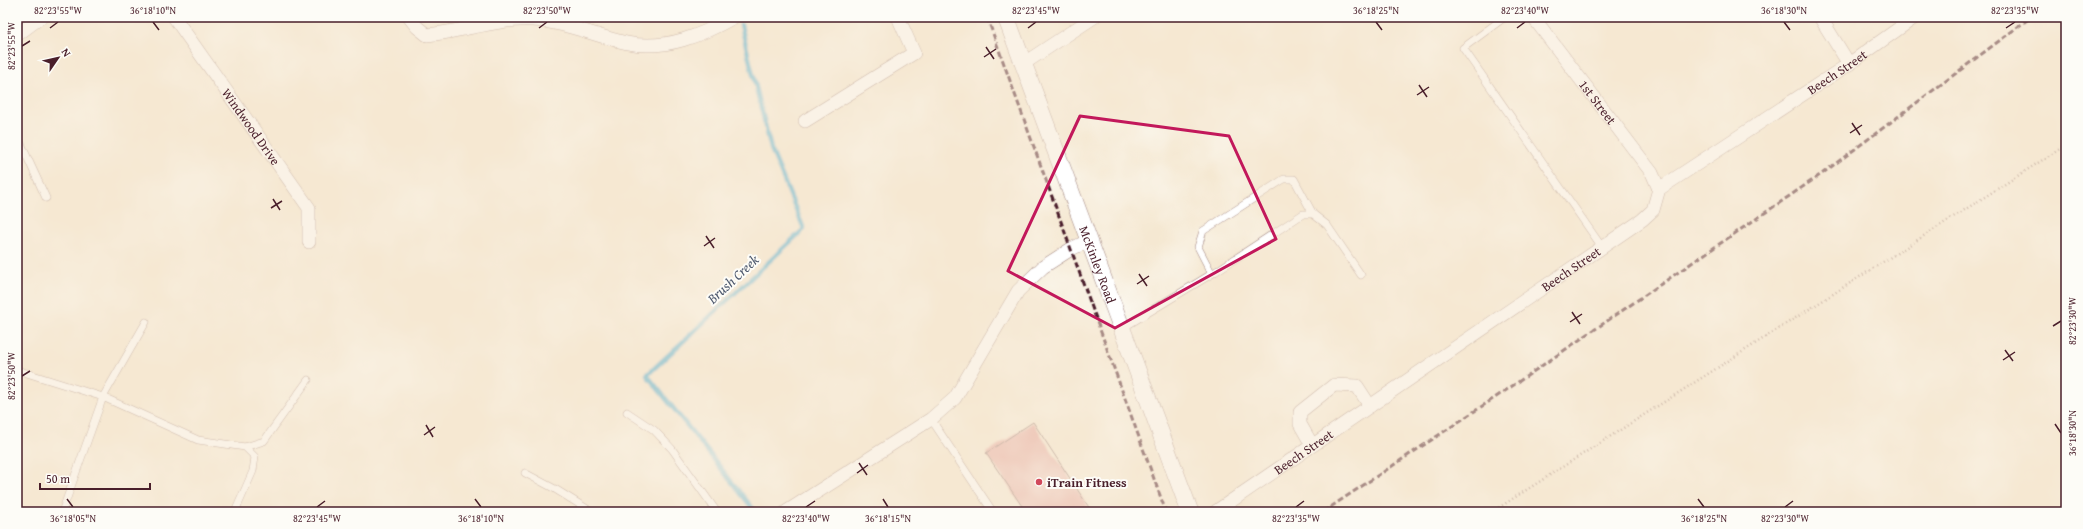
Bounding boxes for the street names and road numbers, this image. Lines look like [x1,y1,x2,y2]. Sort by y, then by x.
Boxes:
street label: Beech Street [1803,45,1871,99]
street label: 1st Street [1575,76,1621,129]
street label: Windwood Drive [218,84,285,169]
street label: McKinley Road [1075,223,1121,306]
street label: Beech Street [1537,241,1605,296]
street label: Beech Street [1270,424,1337,479]

